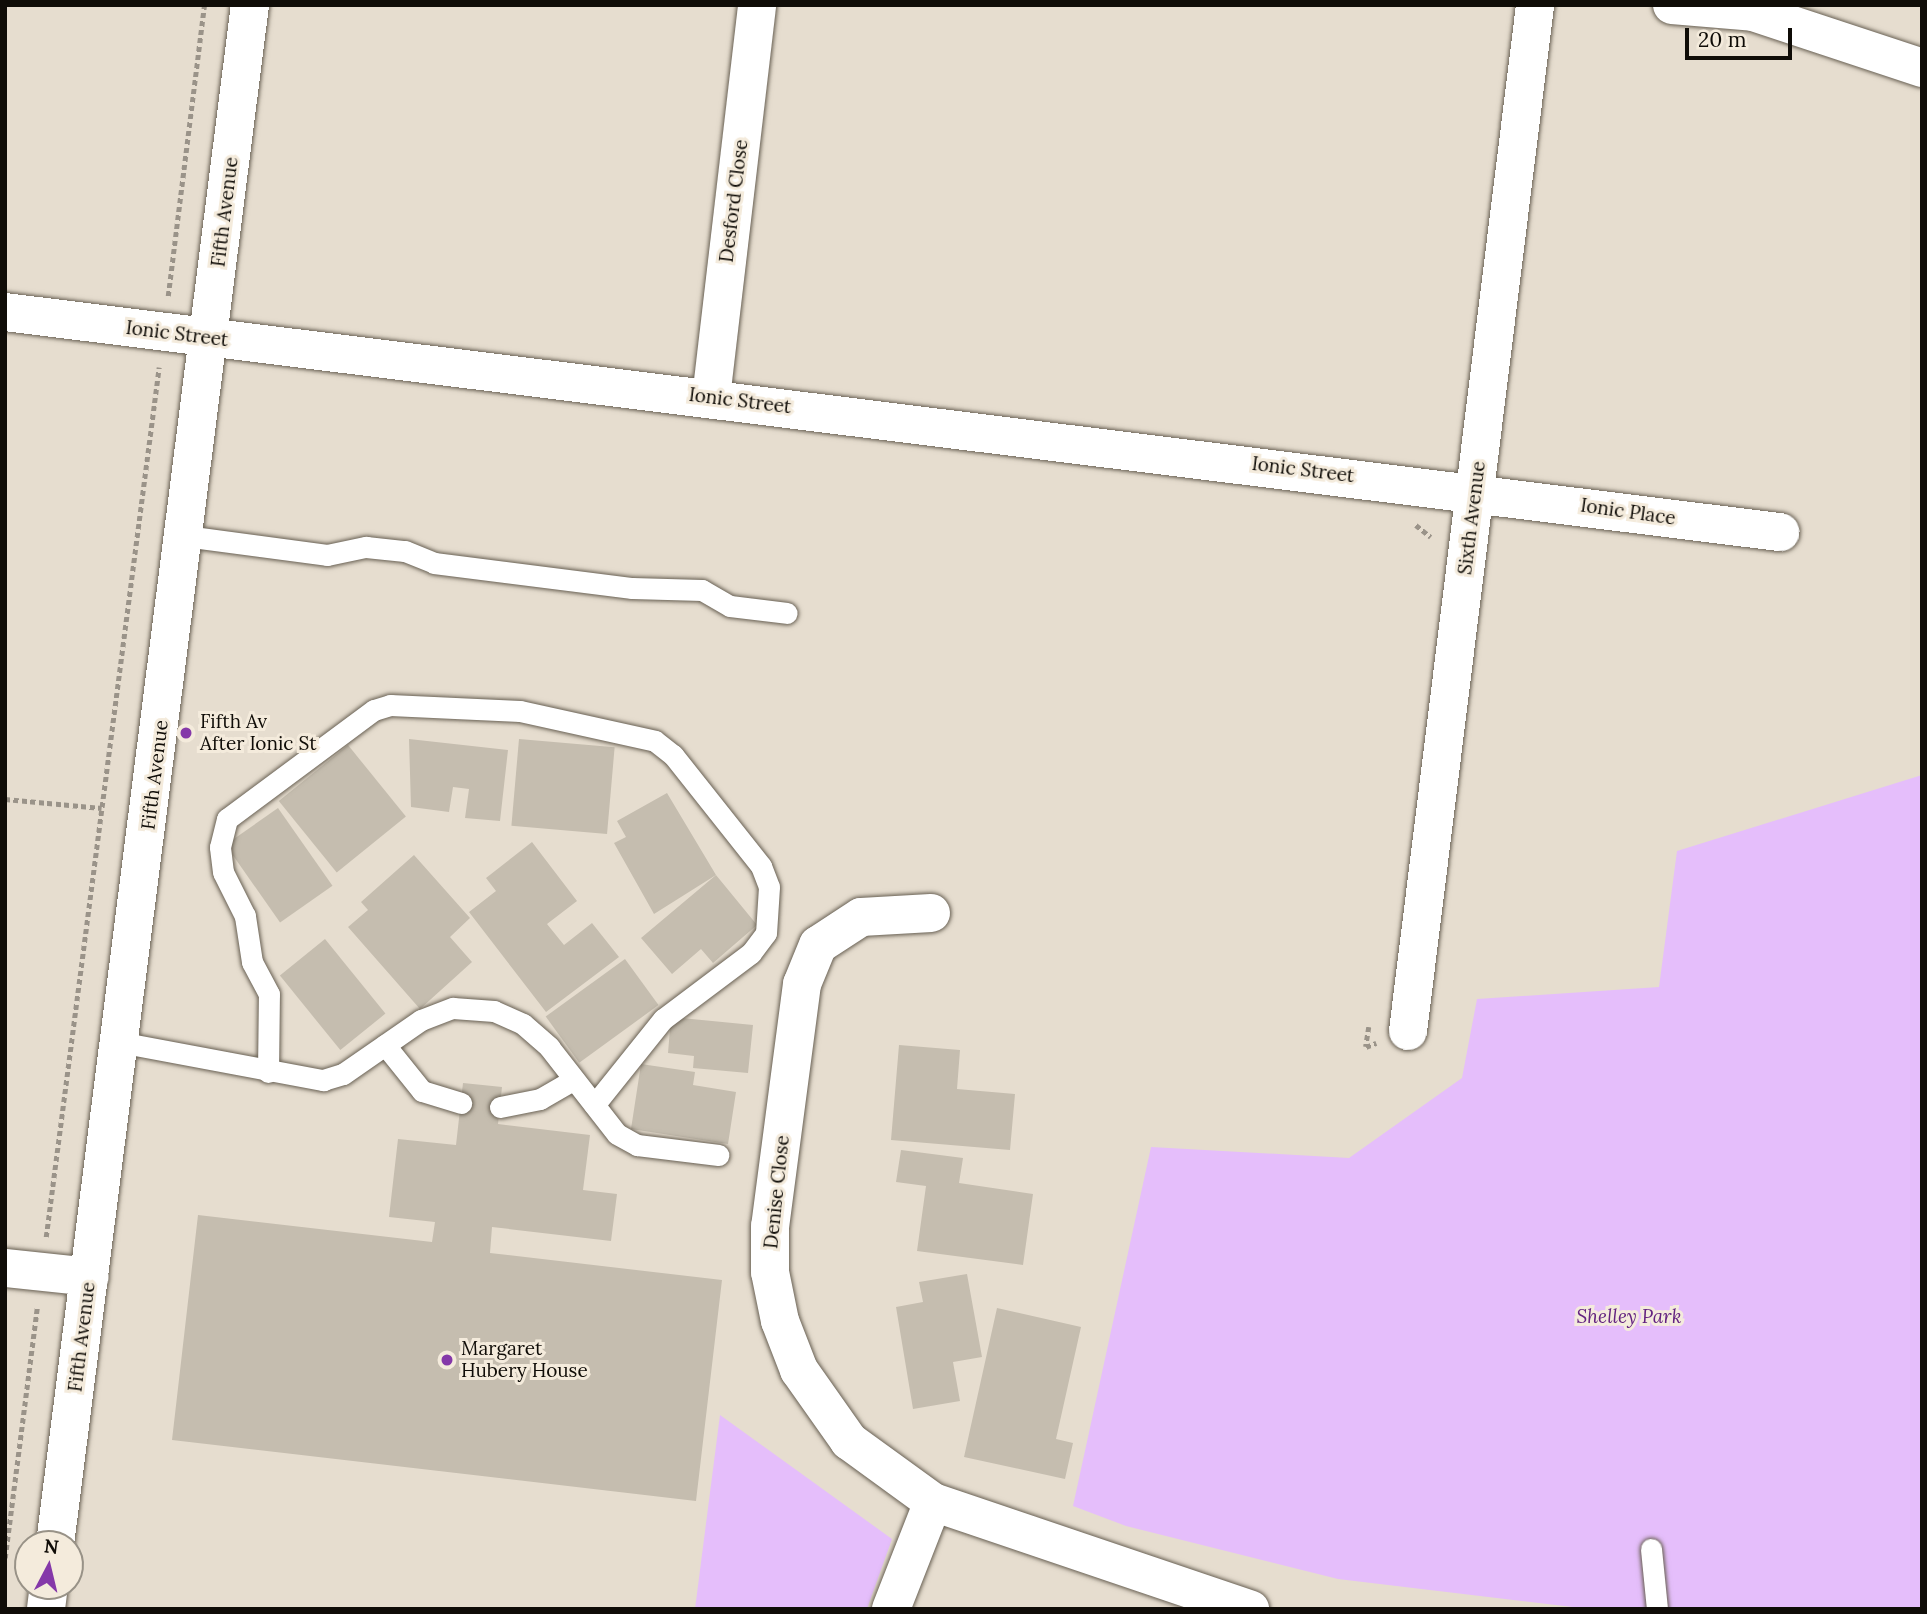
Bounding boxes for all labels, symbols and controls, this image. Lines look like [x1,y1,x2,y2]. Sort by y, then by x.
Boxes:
scale bar [1689,14,1796,58]
text: 20 m [1698,26,1747,53]
street label: Desford Close [715,138,753,264]
street label: Fifth Avenue [207,156,243,268]
street label: Ionic Street [125,316,229,352]
street label: Ionic Street [688,383,792,419]
street label: Ionic Street [1251,452,1355,488]
street label: Sixth Avenue [1454,460,1490,576]
street label: Ionic Place [1579,494,1677,530]
place label: Fifth Av After Ionic St [200,711,317,755]
street label: Fifth Avenue [137,719,173,831]
marker: Fifth Av After Ionic St [178,725,194,741]
street label: Denise Close [760,1134,794,1250]
street label: Fifth Avenue [64,1281,100,1393]
park label: Shelley Park [1576,1306,1682,1328]
place label: Margaret Hubery House [461,1338,588,1382]
marker: Margaret Hubery House [439,1352,455,1368]
north arrow [14,1530,84,1600]
text: N [43,1533,60,1559]

